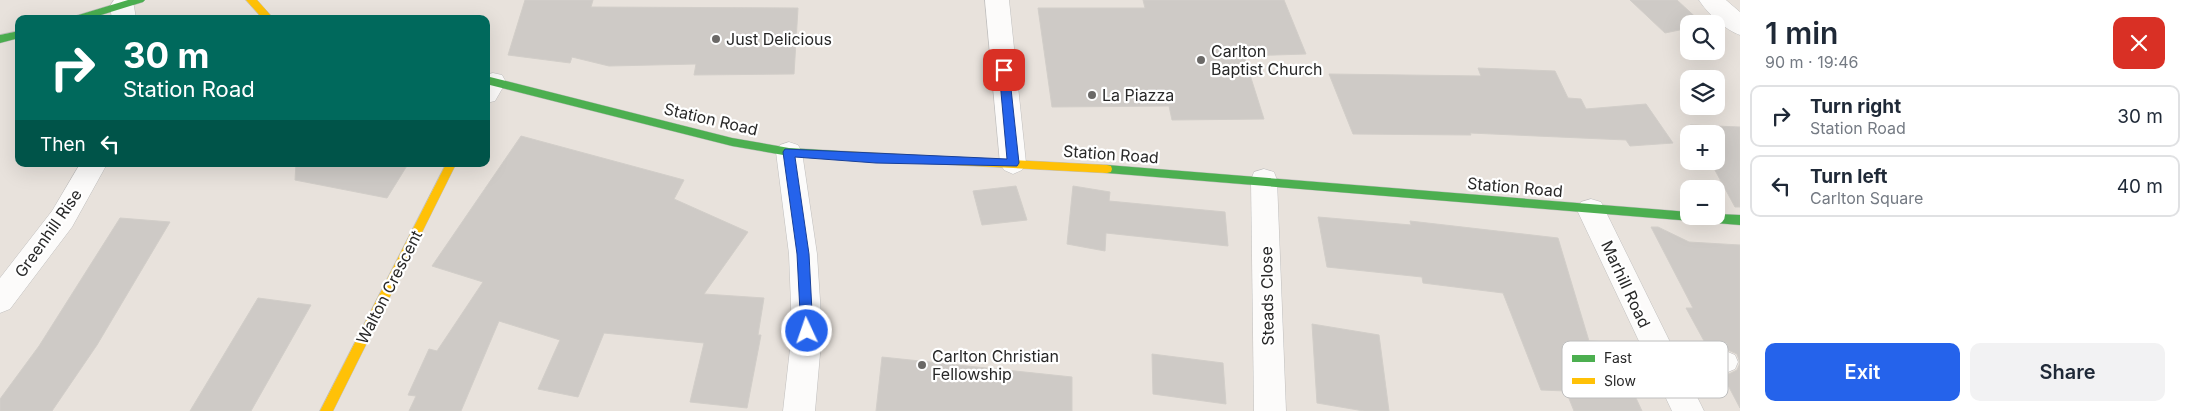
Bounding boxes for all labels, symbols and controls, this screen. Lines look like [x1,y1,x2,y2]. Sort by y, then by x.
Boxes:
map controls [1680,15,1725,225]
button: search [1680,15,1725,60]
text: 1 min [1765,15,1838,51]
button: close [2113,17,2165,69]
place label: Just Delicious [726,29,832,49]
marker: Just Delicious [710,33,722,45]
text: 30 m [123,34,209,76]
icon: right [40,35,105,100]
place label: Carlton Baptist Church [1211,41,1323,79]
pin [983,49,1025,91]
text: 90 m · 19:46 [1765,52,1858,72]
marker: Carlton Baptist Church [1195,54,1207,66]
icon: arrive [990,56,1018,84]
button: layers [1680,70,1725,115]
text: Station Road [123,76,255,102]
place label: La Piazza [1102,85,1174,105]
marker: La Piazza [1086,89,1098,101]
text: Turn right [1810,95,1901,118]
street label: Station Road [662,98,760,140]
icon: right [1767,102,1795,130]
text: 30 m [2117,105,2163,128]
text: Station Road [1810,118,1906,138]
button: + [1680,125,1725,170]
icon: left [96,130,124,158]
text: Then [40,133,86,156]
street label: Station Road [1063,141,1159,167]
text: Turn left [1810,165,1888,188]
icon: left [1767,172,1795,200]
street label: Station Road [1466,173,1564,201]
text: 40 m [2117,175,2163,198]
button: − [1680,180,1725,225]
street label: Greenhill Rise [10,185,86,281]
text: Carlton Square [1810,188,1923,208]
street label: Walton Crescent [352,227,426,347]
street label: Marhill Road [1597,237,1655,331]
street label: Steads Close [1256,246,1278,346]
position arrow [780,304,832,356]
legend [1562,341,1728,398]
button: Exit [1765,343,1960,401]
button: Share [1970,343,2165,401]
place label: Carlton Christian Fellowship [932,346,1059,384]
text: Fast [1604,349,1632,366]
marker: Carlton Christian Fellowship [916,359,928,371]
text: Slow [1604,372,1636,389]

